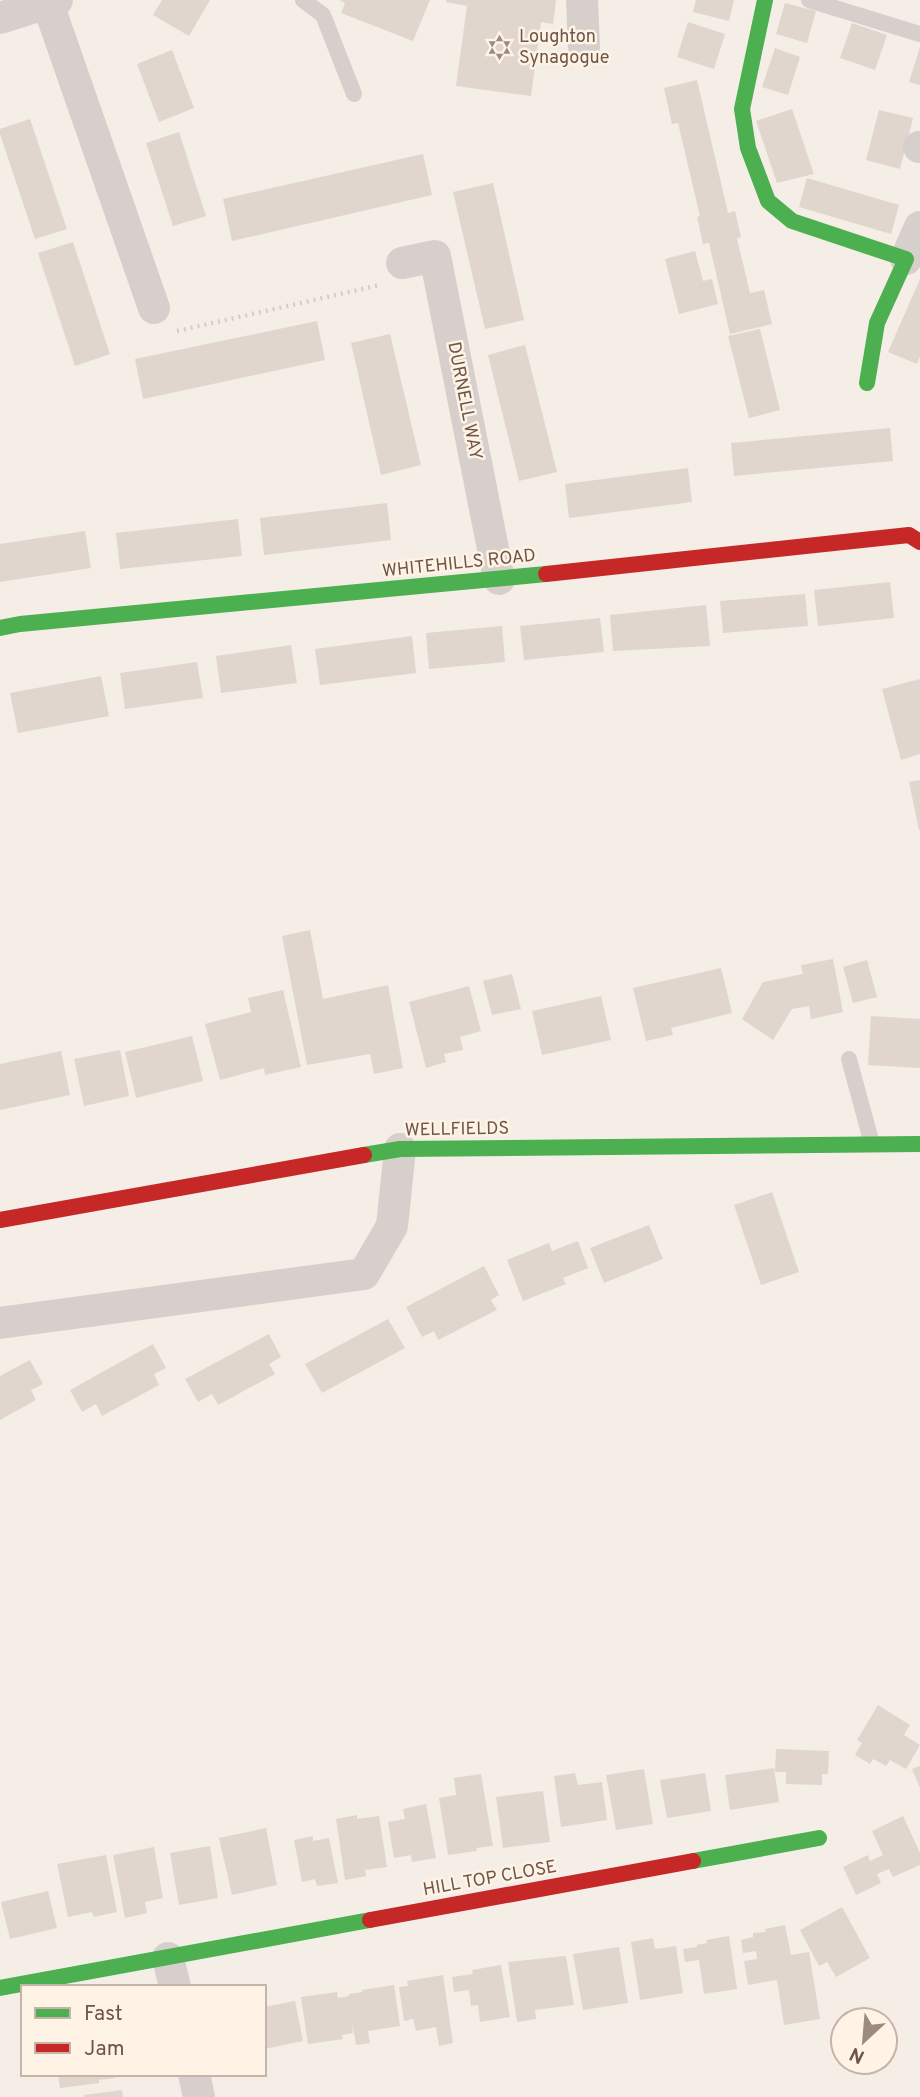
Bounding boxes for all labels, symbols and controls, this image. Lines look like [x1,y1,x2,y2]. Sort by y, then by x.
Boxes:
place label: Loughton Synagogue [519,26,609,70]
synagogue icon: Loughton Synagogue [485,33,513,61]
street label: DURNELL WAY [441,340,487,462]
street label: WHITEHILLS ROAD [381,544,537,584]
street label: WELLFIELDS [404,1118,510,1142]
street label: HILL TOP CLOSE [421,1856,559,1902]
legend [21,1985,266,2076]
text: Fast [84,2001,123,2028]
north arrow [829,2006,899,2076]
text: Jam [84,2036,125,2063]
text: N [846,2041,869,2068]

